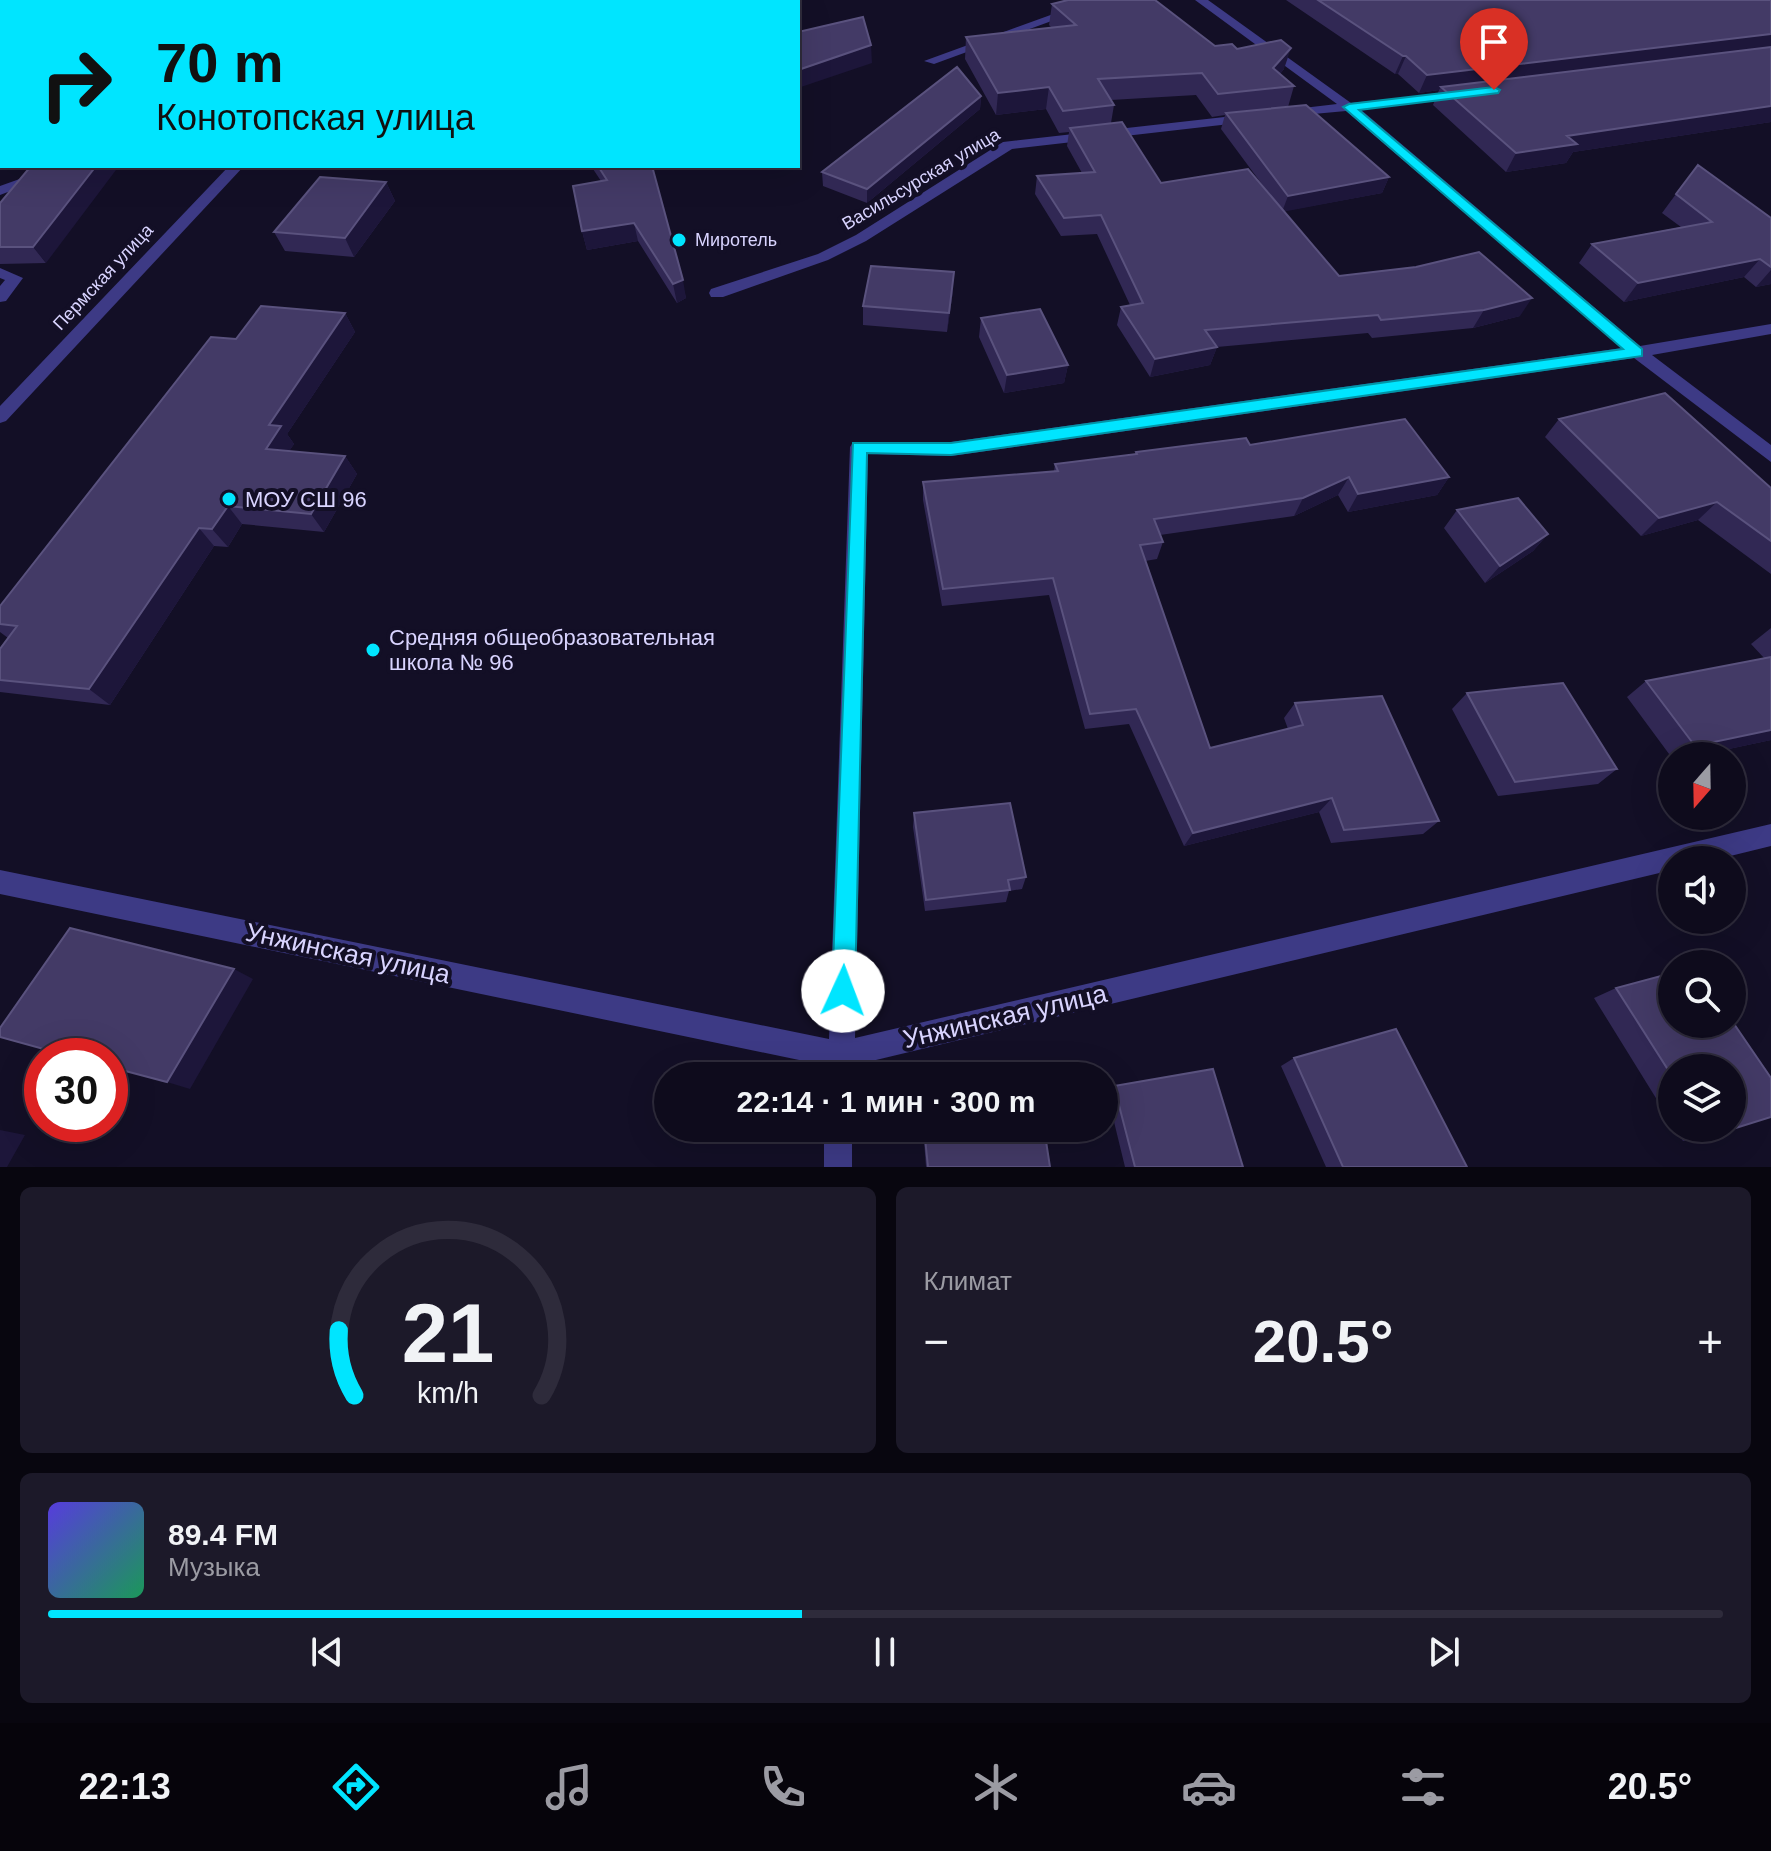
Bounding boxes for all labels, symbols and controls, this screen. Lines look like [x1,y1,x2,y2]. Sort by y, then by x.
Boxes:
pin [1460,8,1528,90]
icon: arrive [1472,20,1516,64]
text: 70 m [156,31,284,94]
icon: right [24,32,128,136]
text: Конотопская улица [156,97,475,138]
street label: Васильсурская улица [839,123,1004,234]
street label: Пермская улица [49,219,158,334]
place label: Миротель [695,230,777,250]
marker: Миротель [670,231,688,249]
place label: МОУ СШ 96 [245,487,367,512]
marker: МОУ СШ 96 [220,490,238,508]
place label: Средняя общеобразовательная школа № 96 [389,625,715,675]
marker: Средняя общеобразовательная школа № 96 [364,641,382,659]
north arrow [1658,742,1746,830]
map controls [1658,742,1746,1142]
button: sound [1658,846,1746,934]
street label: Унжинская улица [243,917,453,989]
position arrow [801,949,885,1033]
button: search [1658,950,1746,1038]
street label: Унжинская улица [900,978,1110,1054]
speed limit sign: 30 [24,1038,128,1142]
button: layers [1658,1054,1746,1142]
text: 22:14 · 1 мин · 300 m [737,1085,1035,1118]
text: Климат [924,1266,1012,1296]
text: 21 [401,1287,494,1380]
text: 20.5° [1253,1308,1394,1375]
text: − [924,1317,949,1366]
text: + [1697,1317,1723,1366]
text: km/h [417,1377,479,1409]
text: 89.4 FM [168,1518,278,1551]
text: Музыка [168,1552,260,1582]
icon: previous [305,1630,349,1674]
icon: pause [863,1630,907,1674]
icon: next [1422,1630,1466,1674]
icon: directions [328,1759,384,1815]
icon: music [541,1759,597,1815]
icon: phone [755,1759,811,1815]
icon: climate [968,1759,1024,1815]
icon: car [1181,1759,1237,1815]
icon: filters [1395,1759,1451,1815]
text: 22:13 [79,1766,171,1807]
text: 20.5° [1608,1766,1692,1807]

